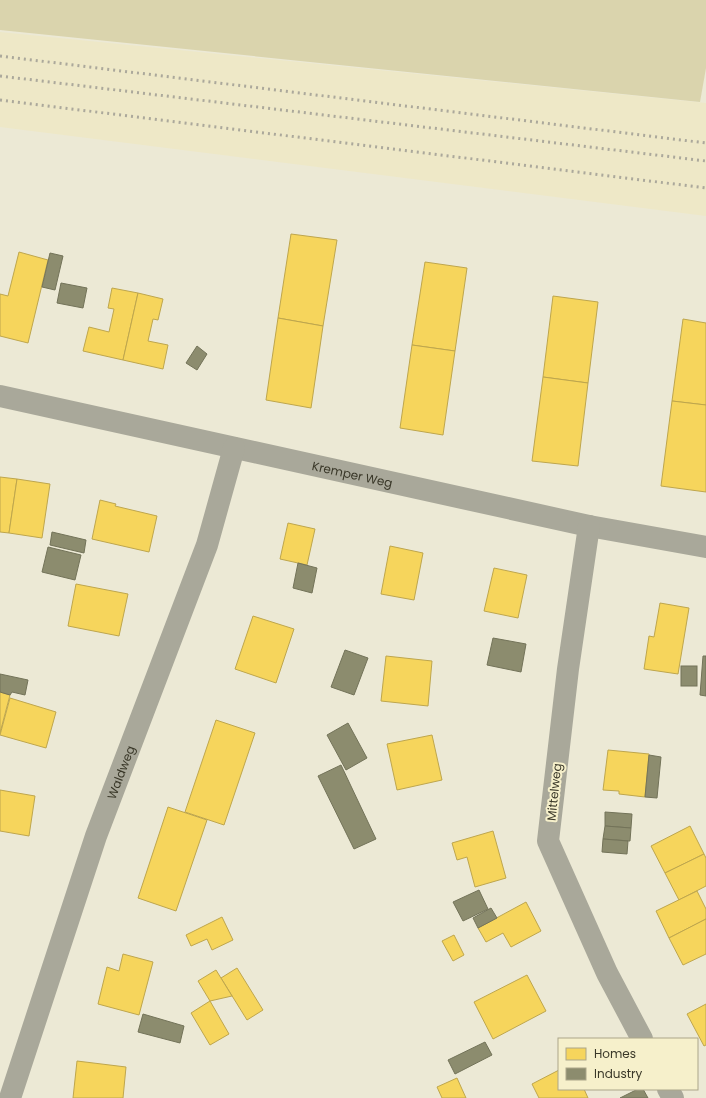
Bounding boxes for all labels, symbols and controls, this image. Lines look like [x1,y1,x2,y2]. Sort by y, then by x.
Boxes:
street label: Kremper Weg [311,457,394,491]
street label: Waldweg [102,743,138,802]
street label: Mittelweg [543,762,565,822]
legend [558,1038,698,1090]
text: Homes [594,1045,636,1062]
text: Industry [594,1065,643,1082]

